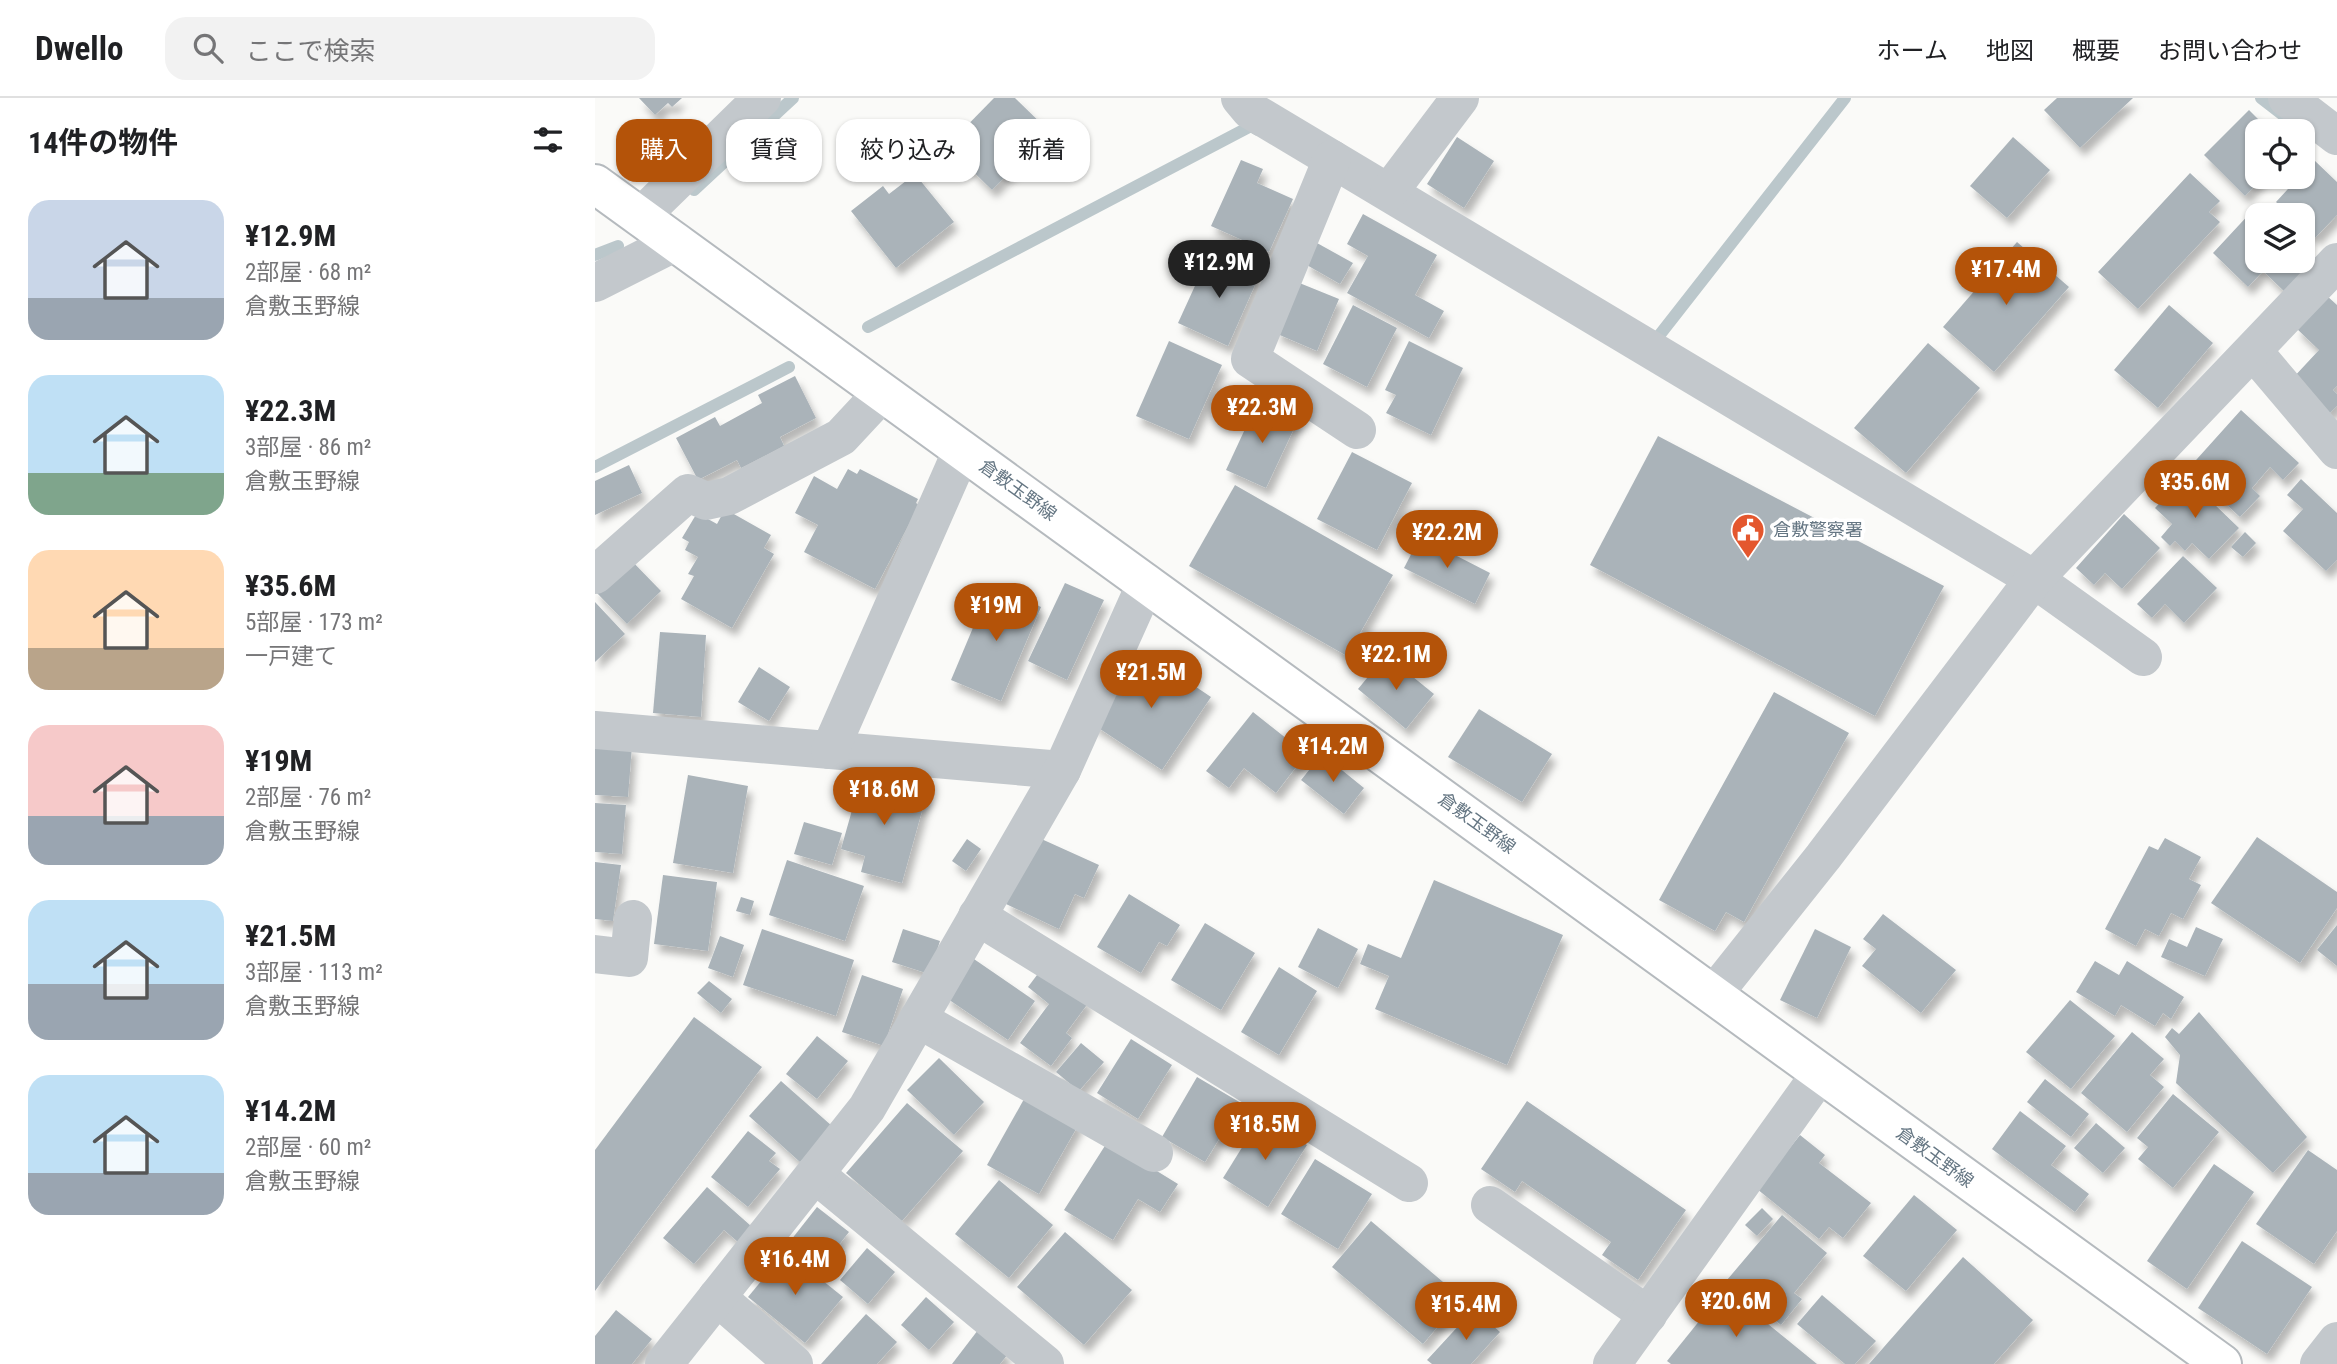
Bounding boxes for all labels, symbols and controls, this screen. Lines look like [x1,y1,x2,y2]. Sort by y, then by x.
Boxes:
search box [165,17,655,80]
text: Dwello [35,29,123,68]
icon: search [189,29,227,67]
text: ここで検索 [245,36,375,66]
text: ホーム [1877,37,1948,65]
text: 地図 [1986,37,2034,65]
text: 概要 [2072,37,2120,65]
text: お問い合わせ [2158,37,2302,65]
chip: 購入 [616,119,712,182]
chip: 賃貸 [726,119,822,182]
chip: 絞り込み [836,119,980,182]
chip: 新着 [994,119,1090,182]
map controls [2245,119,2315,273]
button: locate [2245,119,2315,189]
icon: filters [529,121,567,159]
text: 14件の物件 [28,125,178,160]
button: layers [2245,203,2315,273]
text: ¥12.9M [245,218,336,253]
icon: home [84,228,168,312]
pin: ¥12.9M [1162,240,1276,300]
pin: ¥17.4M [1949,248,2063,307]
text: ¥12.9M [1184,249,1254,276]
text: ¥17.4M [1971,256,2041,283]
text: 2部屋 · 68 m² [245,259,371,286]
text: 倉敷玉野線 [245,293,360,320]
pin: ¥22.3M [1205,386,1319,445]
text: ¥22.3M [245,393,336,428]
text: ¥22.3M [1227,394,1297,421]
icon: home [84,403,168,487]
text: 3部屋 · 86 m² [245,434,371,461]
street label: 倉敷玉野線 [976,455,1061,525]
pin: ¥35.6M [2138,460,2252,520]
text: 倉敷玉野線 [245,468,360,495]
text: ¥35.6M [2160,469,2230,496]
pin: ¥22.2M [1390,510,1504,570]
public building icon: 倉敷警察署 [1729,511,1767,560]
text: ¥22.2M [1412,519,1482,546]
place label: 倉敷警察署 [1773,519,1863,540]
text: ¥35.6M [245,568,336,603]
icon: home [84,578,168,662]
pin: ¥19M [955,584,1037,643]
text: ¥19M [970,592,1022,619]
text: 5部屋 · 173 m² [245,609,383,636]
pin: ¥22.1M [1339,632,1453,692]
text: ¥22.1M [1361,641,1431,668]
text: 一戸建て [245,643,337,670]
pin: ¥21.5M [1094,650,1208,710]
text: ¥21.5M [1116,659,1186,686]
pin: ¥14.2M [1276,724,1390,784]
text: ¥14.2M [1298,733,1368,760]
text: ¥19M [245,743,312,778]
icon: home [84,753,168,837]
pin: ¥18.6M [827,768,941,827]
text: ¥18.6M [849,776,919,803]
text: 2部屋 · 76 m² [245,784,371,811]
street label: 倉敷玉野線 [1435,788,1520,858]
text: 倉敷玉野線 [245,818,360,845]
text: ¥21.5M [245,918,336,953]
icon: home [84,928,168,1012]
text: 3部屋 · 113 m² [245,959,383,986]
text: 倉敷玉野線 [245,993,360,1020]
text: ¥14.2M [245,1093,336,1128]
pin: ¥18.5M [1208,1102,1322,1162]
icon: home [84,1103,168,1187]
text: ¥18.5M [1230,1111,1300,1138]
street label: 倉敷玉野線 [1893,1122,1978,1192]
text: 2部屋 · 60 m² [245,1134,371,1161]
text: 倉敷玉野線 [245,1168,360,1195]
pin: ¥16.4M [738,1238,852,1297]
text: ¥16.4M [760,1246,830,1273]
pin: ¥20.6M [1679,1280,1793,1339]
pin: ¥15.4M [1409,1282,1523,1342]
text: ¥20.6M [1701,1288,1771,1315]
text: ¥15.4M [1431,1291,1501,1318]

